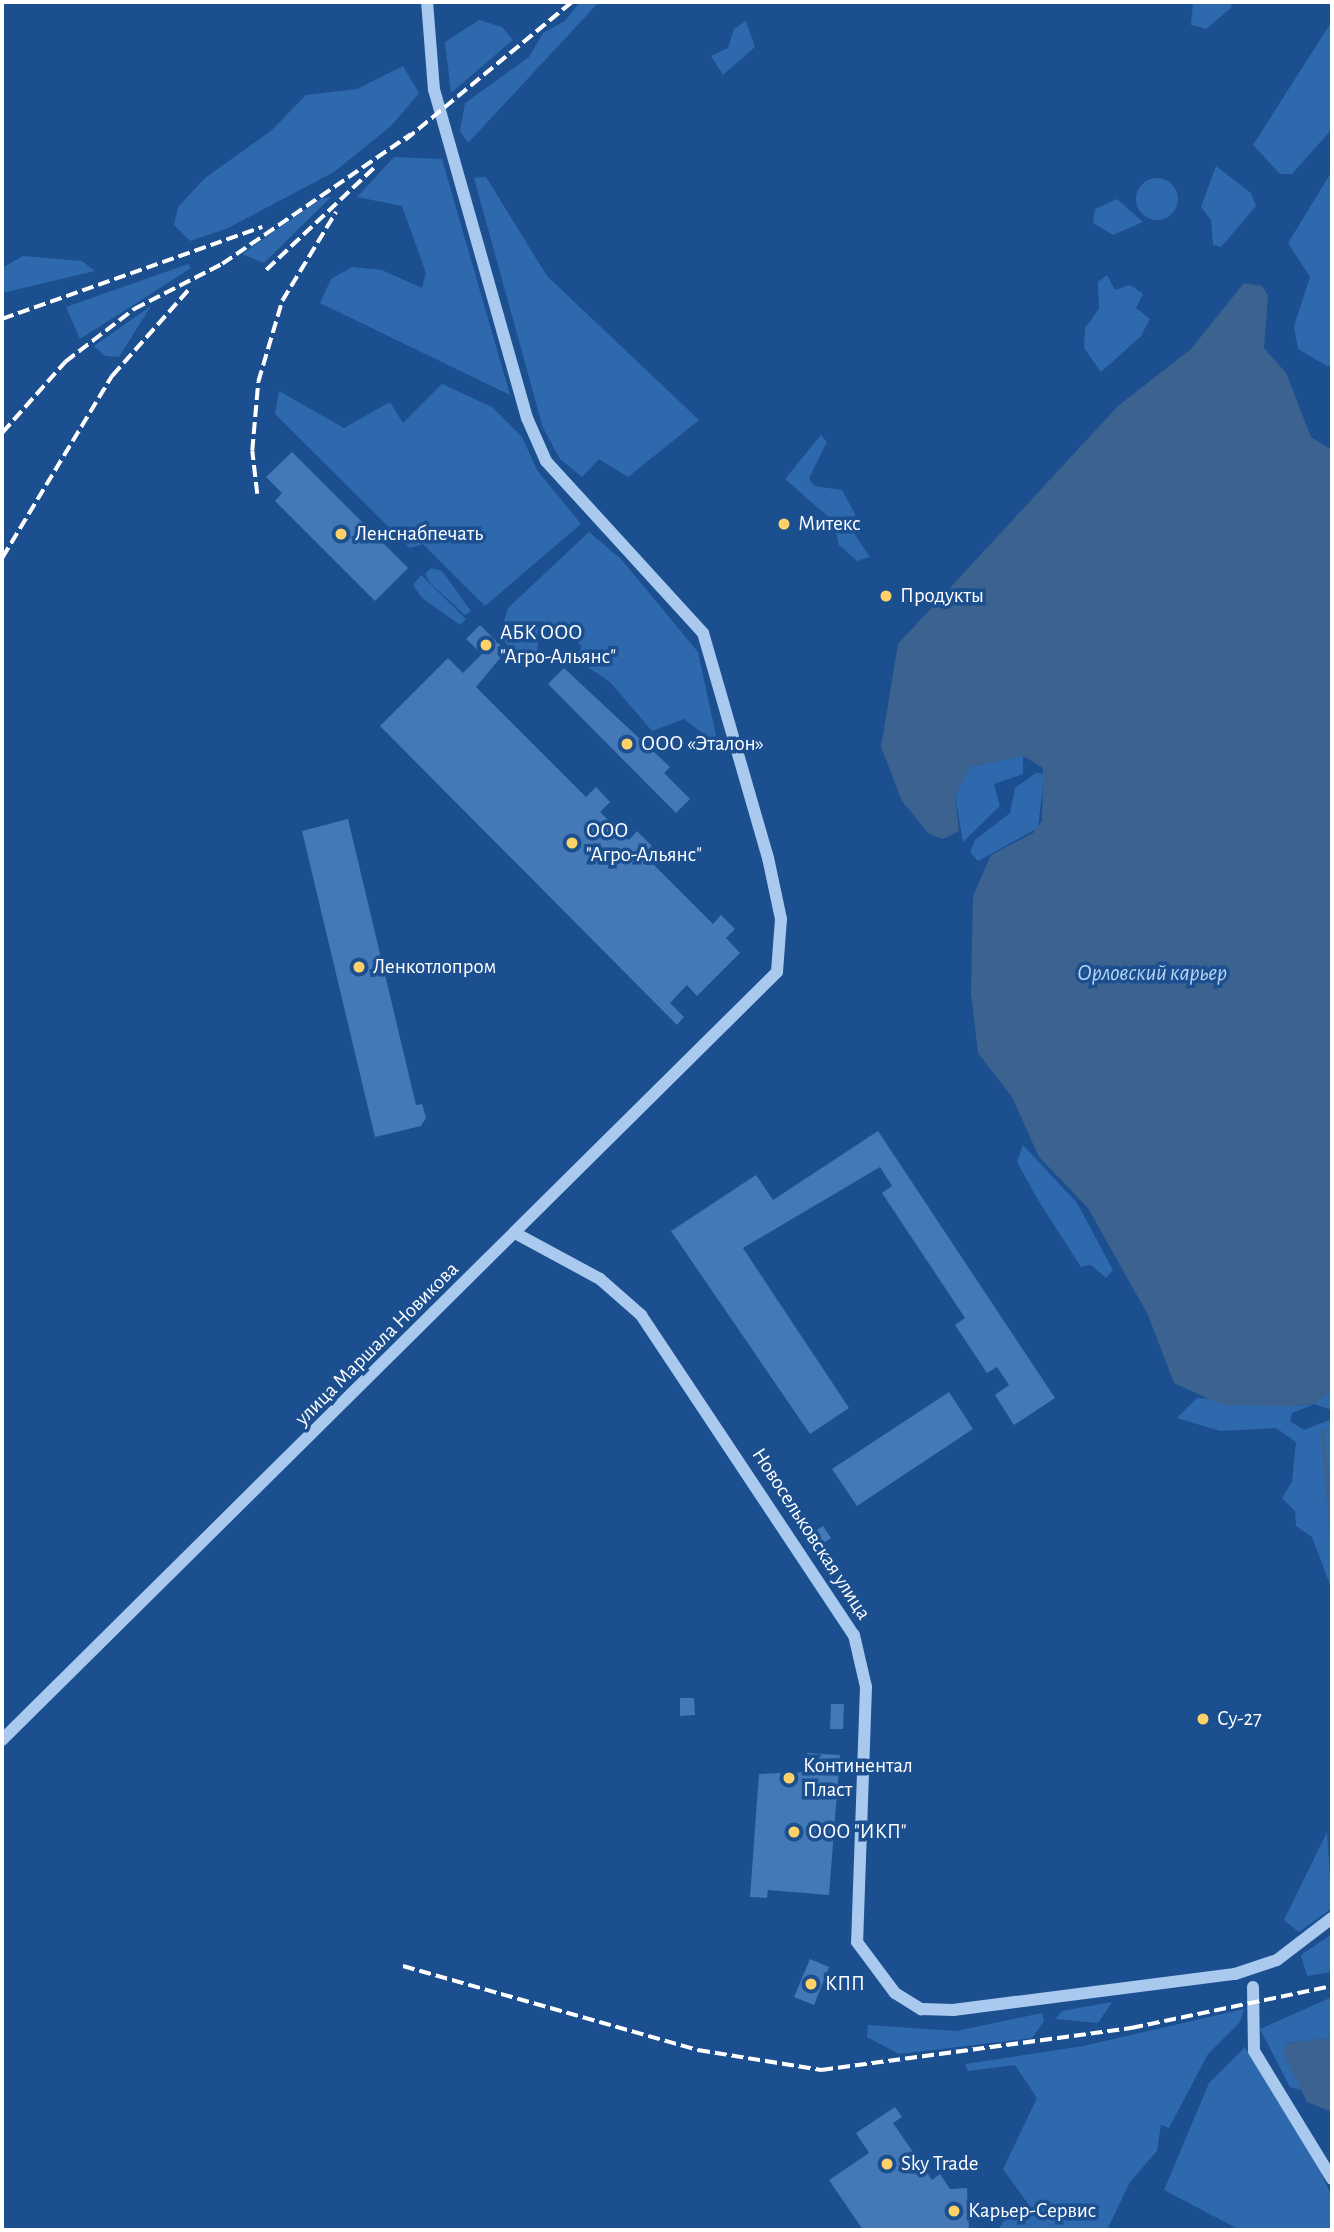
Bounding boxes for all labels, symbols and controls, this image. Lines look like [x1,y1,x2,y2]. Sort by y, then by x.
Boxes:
place label: Митекс [798,511,861,537]
marker: Митекс [776,516,792,532]
place label: Ленснабпечать [355,521,483,547]
marker: Ленснабпечать [333,526,349,542]
place label: Продукты [900,583,984,609]
marker: Продукты [878,588,894,604]
place label: АБК ООО "Агро-Альянс" [500,620,616,670]
marker: АБК ООО "Агро-Альянс" [478,637,494,653]
place label: ООО «Эталон» [641,731,764,757]
marker: ООО «Эталон» [619,736,635,752]
place label: ООО "Агро-Альянс" [586,818,702,868]
marker: ООО "Агро-Альянс" [564,835,580,851]
place label: Ленкотлопром [373,954,496,980]
marker: Ленкотлопром [351,959,367,975]
water label: Орловский карьер [1077,960,1227,988]
street label: улица Маршала Новикова [290,1257,464,1431]
street label: Новосельковская улица [746,1443,876,1625]
place label: Су-27 [1217,1706,1262,1732]
marker: Су-27 [1195,1711,1211,1727]
place label: Континентал Пласт [803,1753,913,1803]
marker: Континентал Пласт [781,1770,797,1786]
place label: ООО "ИКП" [808,1819,907,1845]
marker: ООО "ИКП" [786,1824,802,1840]
place label: КПП [825,1971,865,1997]
marker: КПП [803,1976,819,1992]
place label: Sky Trade [901,2151,978,2177]
marker: Sky Trade [879,2156,895,2172]
place label: Карьер-Сервис [968,2198,1096,2224]
marker: Карьер-Сервис [946,2203,962,2219]

